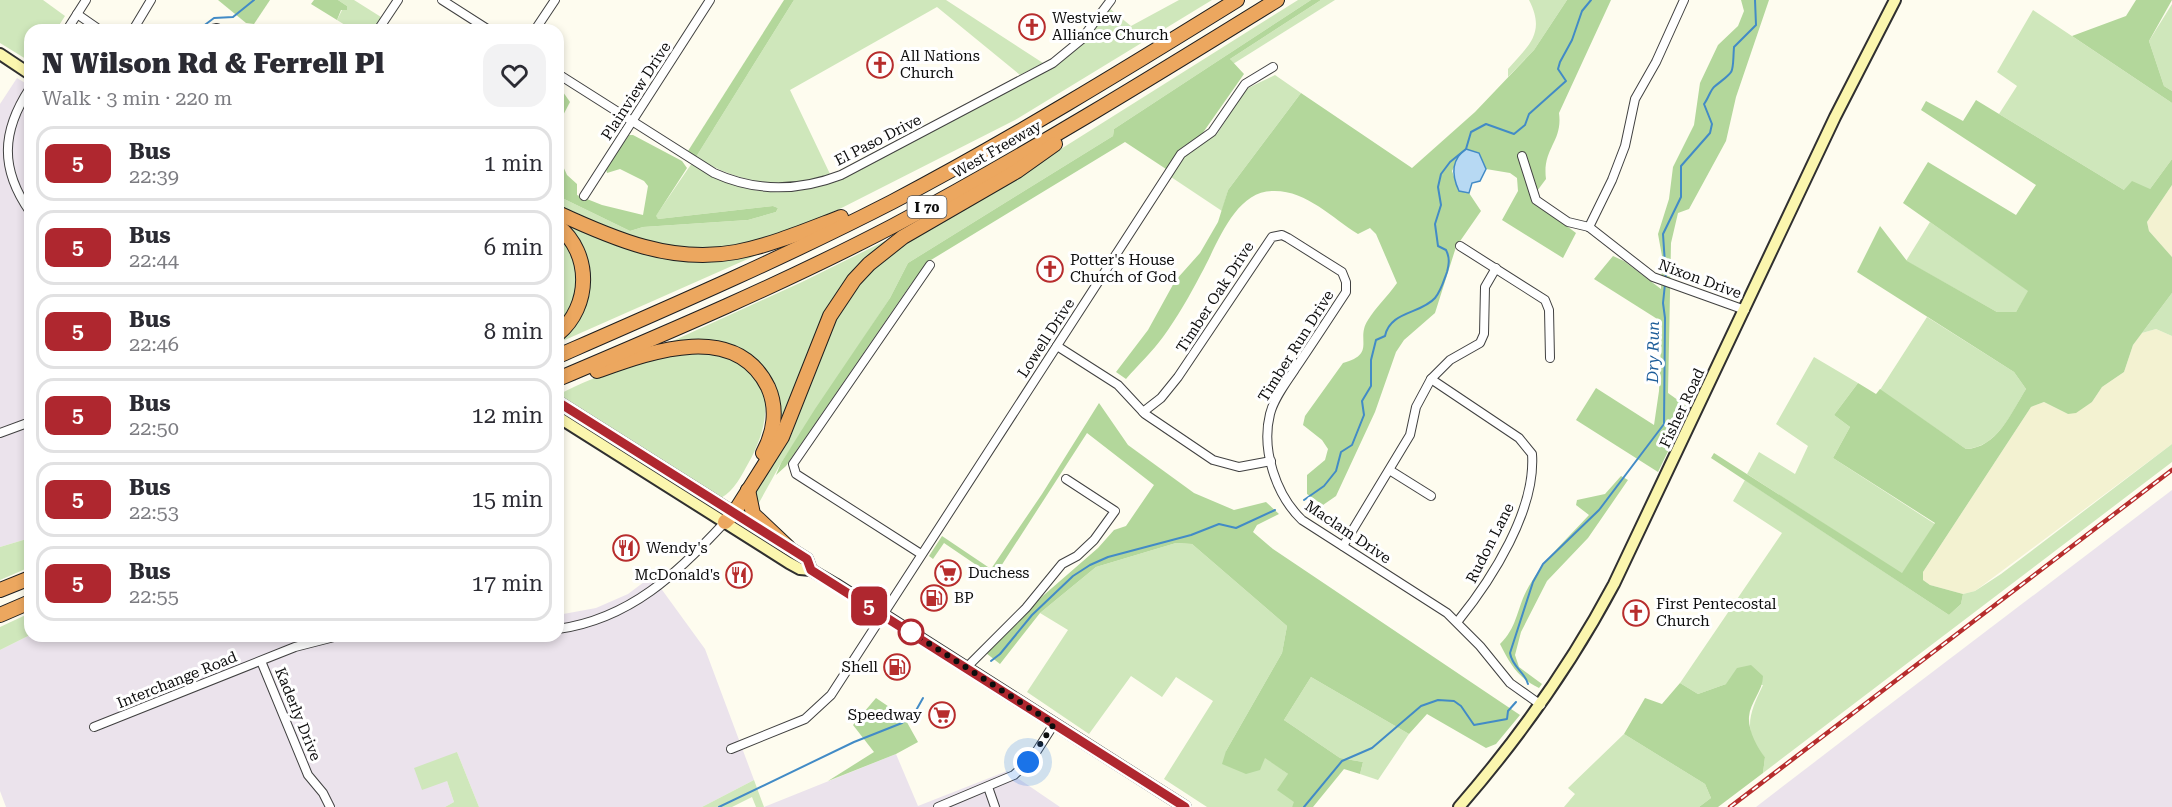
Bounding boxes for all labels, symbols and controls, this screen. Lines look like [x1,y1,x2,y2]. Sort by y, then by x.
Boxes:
place label: Westview Alliance Church [1052,9,1169,44]
church icon: Westview Alliance Church [1017,12,1047,42]
street label: Plainview Drive [598,38,674,144]
button: heart [483,44,546,107]
text: N Wilson Rd & Ferrell Pl [42,47,384,80]
place label: All Nations Church [900,47,980,82]
church icon: All Nations Church [865,50,895,80]
text: Walk · 3 min · 220 m [42,86,232,110]
street label: El Paso Drive [832,110,924,170]
street label: West Freeway [949,116,1045,182]
text: Bus [129,139,171,164]
text: 5 [72,151,84,175]
text: 1 min [484,151,543,176]
text: 22:39 [129,164,179,188]
road number: I 70 [908,196,946,218]
text: Bus [129,223,171,248]
text: 5 [72,235,84,259]
text: 6 min [484,235,543,260]
street label: Timber Oak Drive [1172,238,1258,356]
text: 22:44 [129,248,179,272]
place label: Potter's House Church of God [1070,251,1177,286]
church icon: Potter's House Church of God [1035,254,1065,284]
street label: Nixon Drive [1656,256,1744,302]
street label: Timber Run Drive [1254,287,1338,405]
street label: Lowell Drive [1014,295,1078,381]
text: Bus [129,307,171,332]
text: 5 [72,319,84,343]
text: 8 min [484,319,543,344]
water label: Dry Run [1643,321,1663,384]
text: 22:46 [129,332,179,356]
street label: Fisher Road [1656,365,1708,451]
text: Bus [129,391,171,416]
text: 5 [72,403,84,427]
text: 12 min [472,403,543,428]
text: 22:50 [129,416,179,440]
text: Bus [129,475,171,500]
text: 5 [72,487,84,511]
text: 15 min [472,487,543,512]
street label: Maclam Drive [1302,497,1394,567]
text: 22:53 [129,500,179,524]
street label: Rudon Lane [1462,500,1518,586]
restaurant icon: Wendy's [611,533,641,563]
place label: Wendy's [646,539,708,557]
supermarket icon: Duchess [933,558,963,588]
text: Bus [129,559,171,584]
restaurant icon: McDonald's [724,560,754,590]
place label: Duchess [968,564,1029,582]
place label: McDonald's [635,566,720,584]
text: 5 [72,571,84,595]
text: 17 min [472,571,543,596]
fuel station icon: BP [919,583,949,613]
text: 22:55 [129,584,179,608]
line badge: 5 [850,586,888,626]
place label: BP [954,589,974,607]
text: 5 [863,594,875,618]
place label: First Pentecostal Church [1656,595,1777,630]
church icon: First Pentecostal Church [1621,598,1651,628]
unlabelled marker [898,619,924,645]
street label: Interchange Road [114,648,240,712]
fuel station icon: Shell [882,652,912,682]
place label: Shell [842,658,878,676]
street label: Kaderly Drive [271,665,325,763]
supermarket icon: Speedway [927,700,957,730]
place label: Speedway [848,706,922,724]
your location [1013,747,1043,777]

